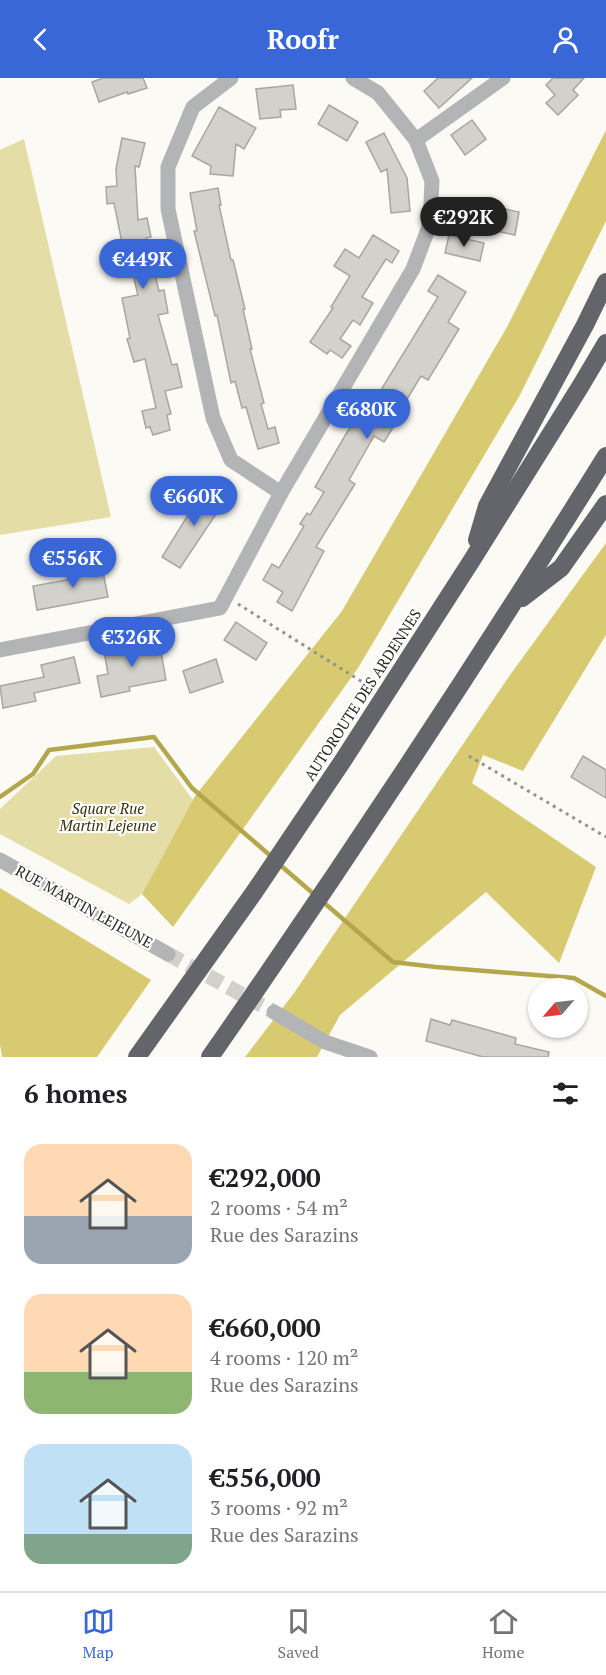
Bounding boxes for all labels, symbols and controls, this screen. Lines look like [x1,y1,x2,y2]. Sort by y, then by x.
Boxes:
text: Roofr [267,21,339,57]
icon: back [24,23,57,56]
icon: person [549,23,582,56]
pin: €292K [422,197,506,248]
text: €292K [434,203,494,230]
pin: €449K [101,239,185,290]
text: €449K [113,245,173,272]
pin: €680K [325,389,409,440]
text: €680K [337,395,397,422]
pin: €660K [152,476,236,527]
text: €660K [164,482,224,509]
pin: €556K [31,538,115,589]
text: €556K [43,544,103,571]
street label: AUTOROUTE DES ARDENNES [299,605,425,784]
pin: €326K [90,617,174,668]
text: €326K [102,623,162,650]
park label: Square Rue Martin Lejeune [59,798,157,835]
street label: RUE MARTIN LEJEUNE [12,860,157,952]
north arrow [528,978,588,1038]
map controls [528,978,588,1038]
text: 6 homes [24,1076,128,1110]
icon: filters [549,1077,582,1110]
text: €292,000 [210,1160,321,1194]
icon: home [72,1168,144,1240]
text: 2 rooms · 54 m² [210,1194,348,1221]
text: Rue des Sarazins [210,1221,359,1248]
text: €660,000 [210,1310,321,1344]
icon: home [72,1318,144,1390]
text: 4 rooms · 120 m² [210,1344,358,1371]
text: Rue des Sarazins [210,1371,359,1398]
text: €556,000 [210,1460,321,1494]
icon: home [72,1468,144,1540]
text: 3 rooms · 92 m² [210,1494,348,1521]
text: Rue des Sarazins [210,1521,359,1548]
tab: Map [82,1605,115,1663]
tab: Saved [278,1605,319,1663]
tab: Home [482,1605,524,1663]

